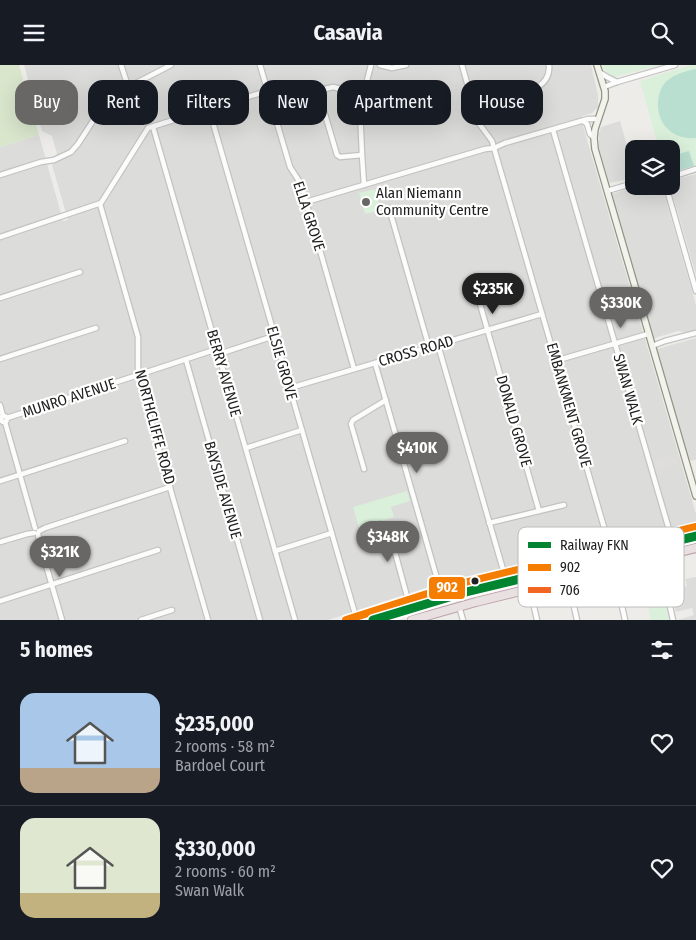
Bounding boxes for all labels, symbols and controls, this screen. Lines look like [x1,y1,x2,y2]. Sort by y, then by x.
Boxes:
icon: menu [20,19,48,47]
text: Casavia [313,19,383,46]
icon: search [648,19,676,47]
chip: Buy [15,80,78,125]
chip: Rent [88,80,158,125]
chip: Filters [168,80,249,125]
chip: New [259,80,327,125]
chip: Apartment [337,80,451,125]
chip: House [461,80,543,125]
map controls [625,140,680,195]
button: layers [625,140,680,195]
street label: ELLA GROVE [289,179,329,253]
place label: Alan Niemann Community Centre [376,184,489,219]
marker: Alan Niemann Community Centre [360,196,372,208]
pin: $235K [458,273,528,315]
text: $235K [473,279,513,298]
pin: $330K [586,287,656,329]
text: $330K [600,293,642,312]
street label: ELSIE GROVE [263,324,301,402]
street label: BERRY AVENUE [203,327,245,419]
street label: CROSS ROAD [376,332,456,370]
street label: EMBANKMENT GROVE [543,341,595,469]
street label: SWAN WALK [609,352,647,427]
street label: NORTHCLIFFE ROAD [131,368,179,486]
street label: DONALD GROVE [492,373,536,469]
street label: MUNRO AVENUE [20,374,118,422]
pin: $410K [382,431,452,474]
text: $410K [397,438,437,457]
street label: BAYSIDE AVENUE [201,439,245,541]
pin: $348K [353,521,423,563]
text: $348K [367,527,409,546]
legend [518,527,684,607]
pin: $321K [25,535,95,578]
text: Railway FKN [560,537,629,554]
text: $321K [41,542,79,561]
text: 902 [560,559,580,576]
line badge: 902 [428,576,466,600]
unlabelled marker [470,576,480,586]
text: 902 [436,579,458,596]
text: 706 [560,582,580,599]
icon: filters [648,636,676,664]
text: 5 homes [20,637,93,663]
text: $235,000 [175,711,254,737]
icon: home [60,713,120,773]
icon: heart [648,729,676,757]
text: 2 rooms · 58 m² [175,737,275,756]
text: Bardoel Court [175,756,265,775]
text: $330,000 [175,836,256,862]
icon: home [60,838,120,898]
icon: heart [648,854,676,882]
text: 2 rooms · 60 m² [175,862,276,881]
text: Swan Walk [175,881,244,900]

